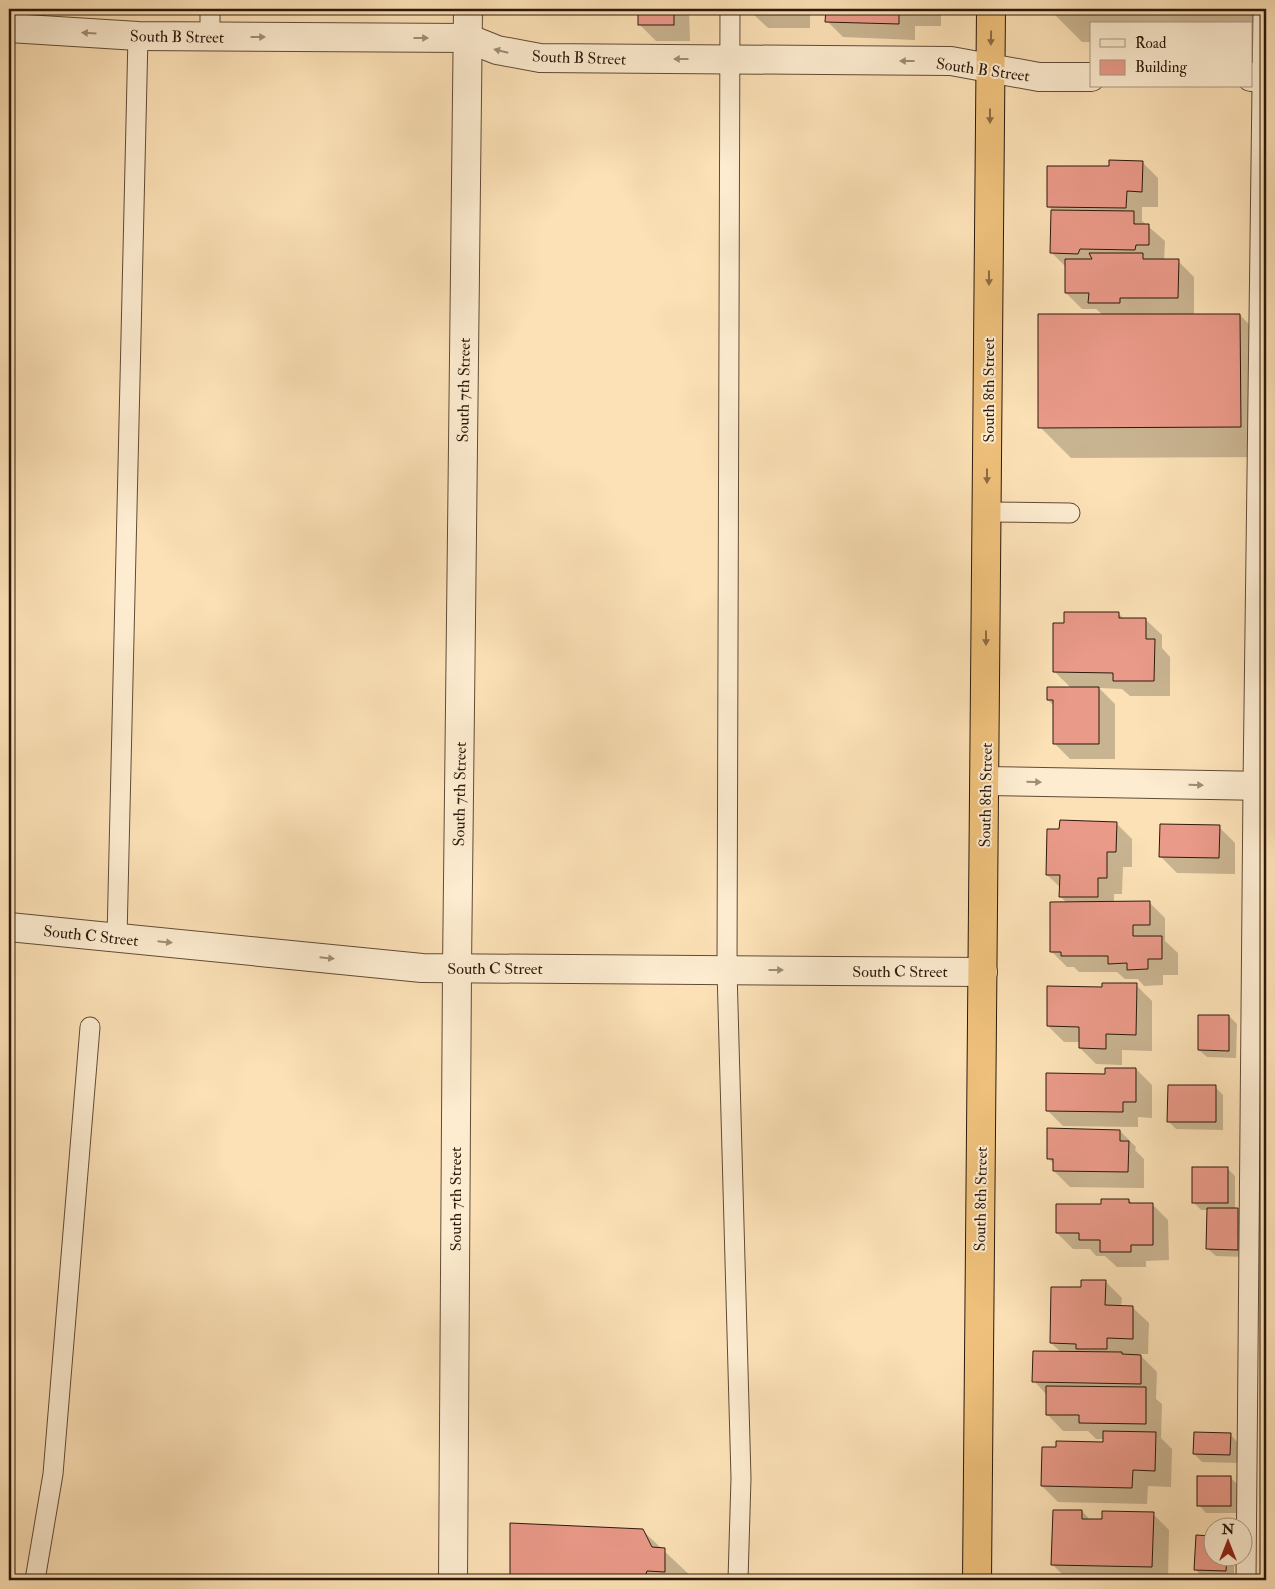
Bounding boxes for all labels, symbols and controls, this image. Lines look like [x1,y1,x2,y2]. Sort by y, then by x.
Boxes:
legend [1090,22,1252,88]
street label: South B Street [130,26,224,48]
one-way arrow [81,29,97,37]
one-way arrow [987,30,995,46]
one-way arrow [251,33,267,41]
one-way arrow [413,34,429,42]
text: Road [1135,34,1167,53]
street label: South B Street [532,46,626,70]
one-way arrow [494,47,509,55]
street label: South B Street [935,54,1031,86]
one-way arrow [672,55,688,63]
one-way arrow [899,57,915,65]
text: Building [1135,58,1187,77]
one-way arrow [986,108,994,124]
one-way arrow [985,271,993,287]
street label: South 7th Street [453,338,475,442]
street label: South 8th Street [979,338,999,442]
one-way arrow [983,468,991,484]
one-way arrow [982,631,990,647]
street label: South 7th Street [449,742,471,846]
street label: South 8th Street [975,742,997,848]
one-way arrow [1026,778,1042,786]
one-way arrow [1188,781,1204,789]
street label: South C Street [42,921,139,951]
one-way arrow [158,938,174,946]
one-way arrow [319,954,335,962]
street label: South C Street [447,959,543,979]
street label: South C Street [852,962,948,982]
one-way arrow [768,966,784,974]
street label: South 8th Street [970,1146,992,1252]
street label: South 7th Street [446,1147,466,1251]
north arrow [1202,1516,1252,1566]
text: N [1221,1521,1235,1538]

